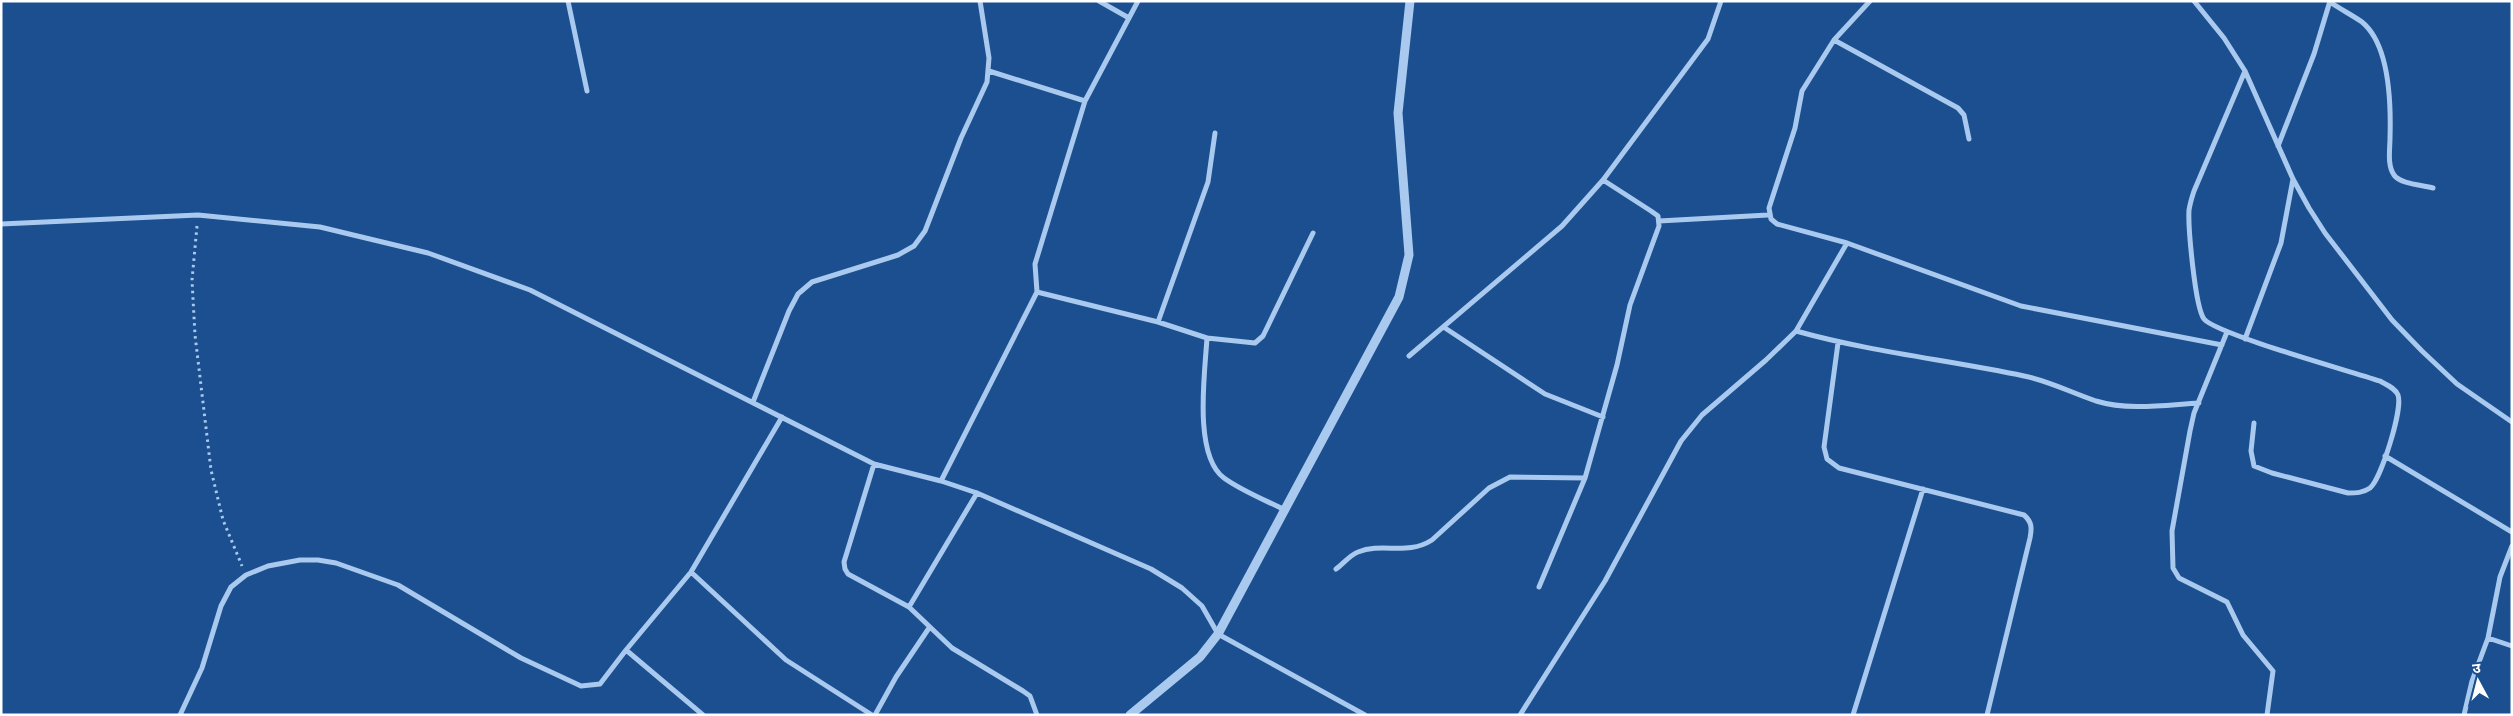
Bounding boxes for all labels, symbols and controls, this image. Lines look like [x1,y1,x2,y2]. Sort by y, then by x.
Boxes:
north arrow [2453,656,2503,706]
text: उ [2471,659,2482,678]

